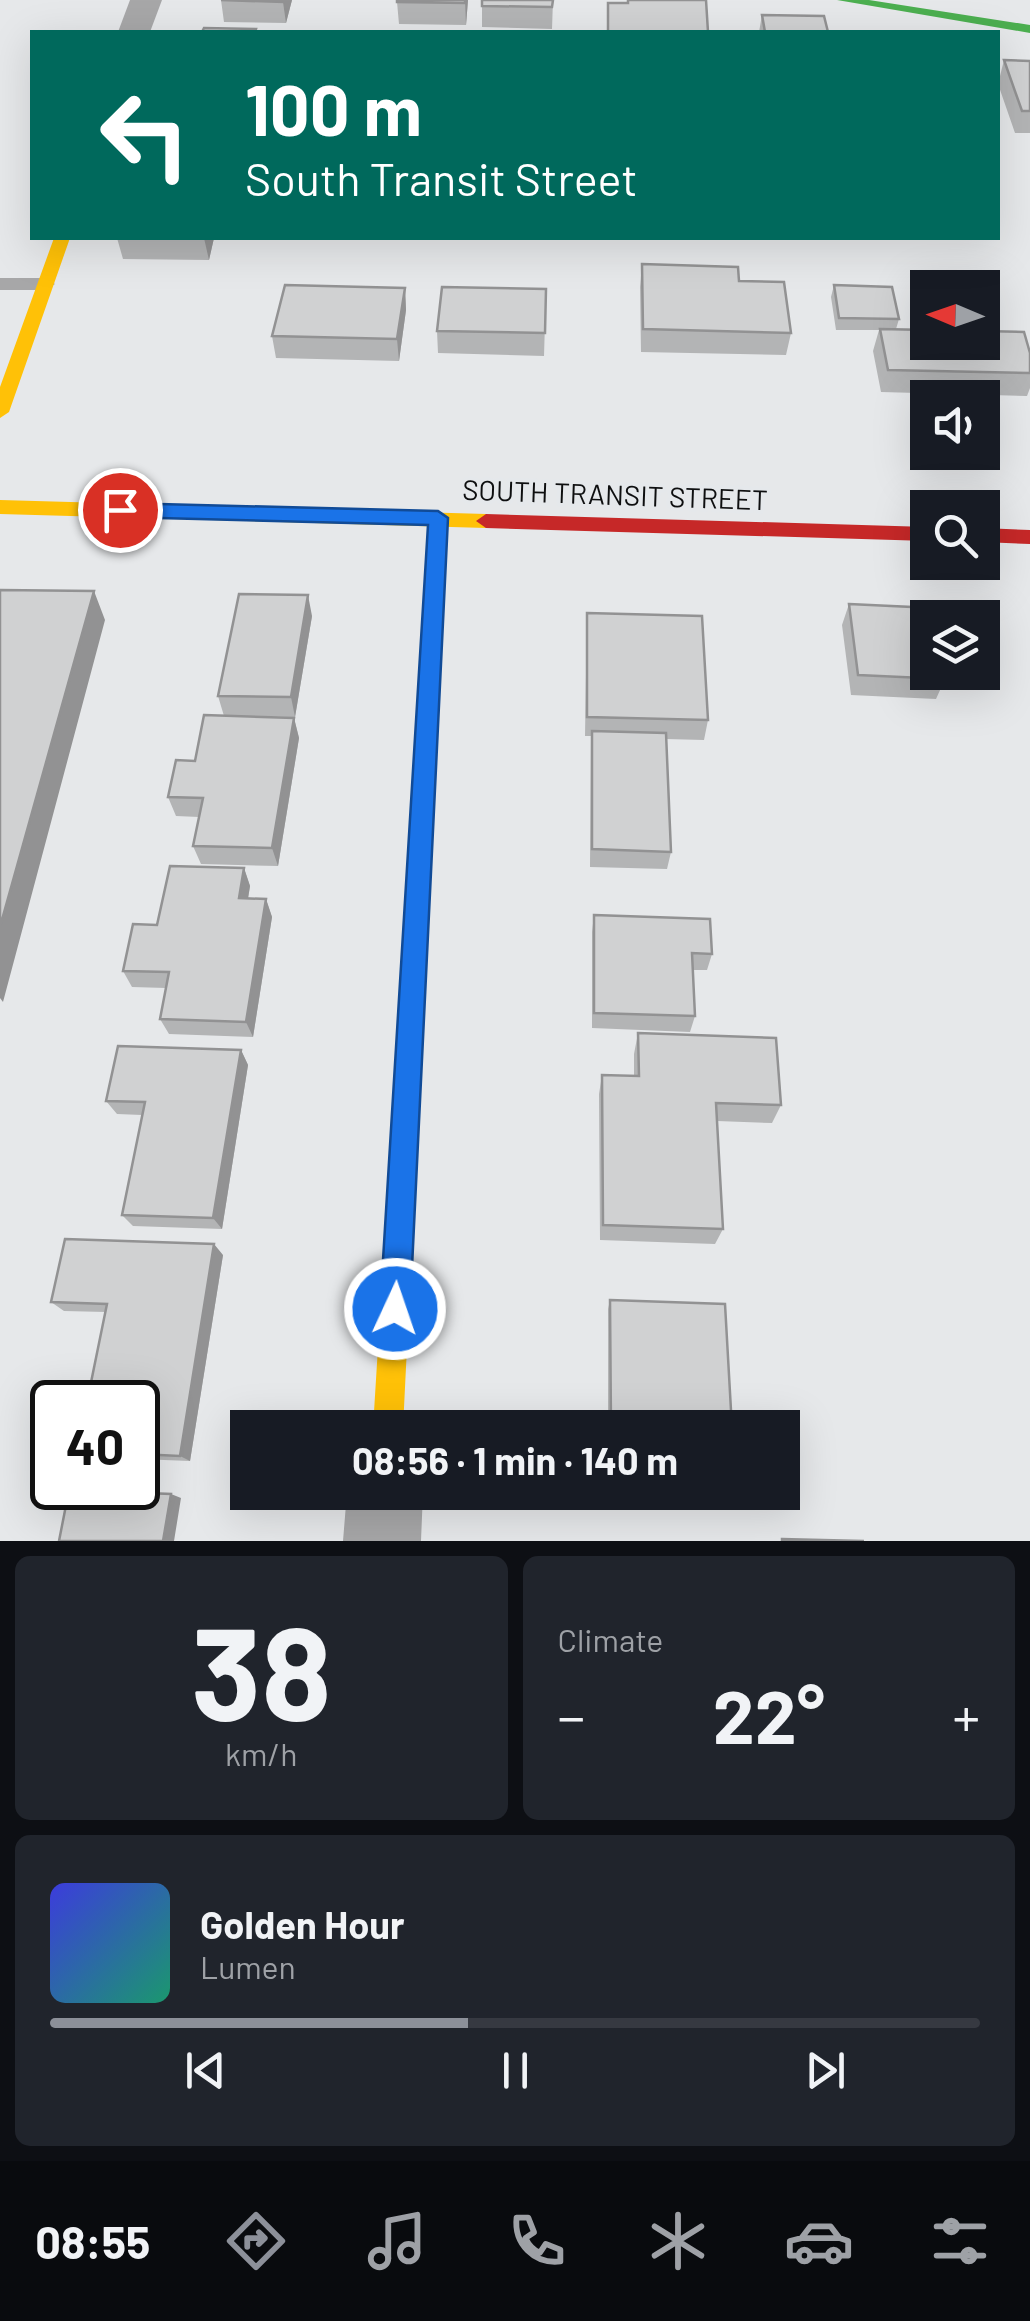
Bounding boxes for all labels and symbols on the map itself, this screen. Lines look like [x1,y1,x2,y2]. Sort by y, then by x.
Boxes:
north arrow [910,270,1000,360]
pin [78,468,163,553]
street label: SOUTH TRANSIT STREET [462,472,768,516]
position arrow [343,1257,447,1361]
speed limit sign: 40 [30,1380,160,1510]

